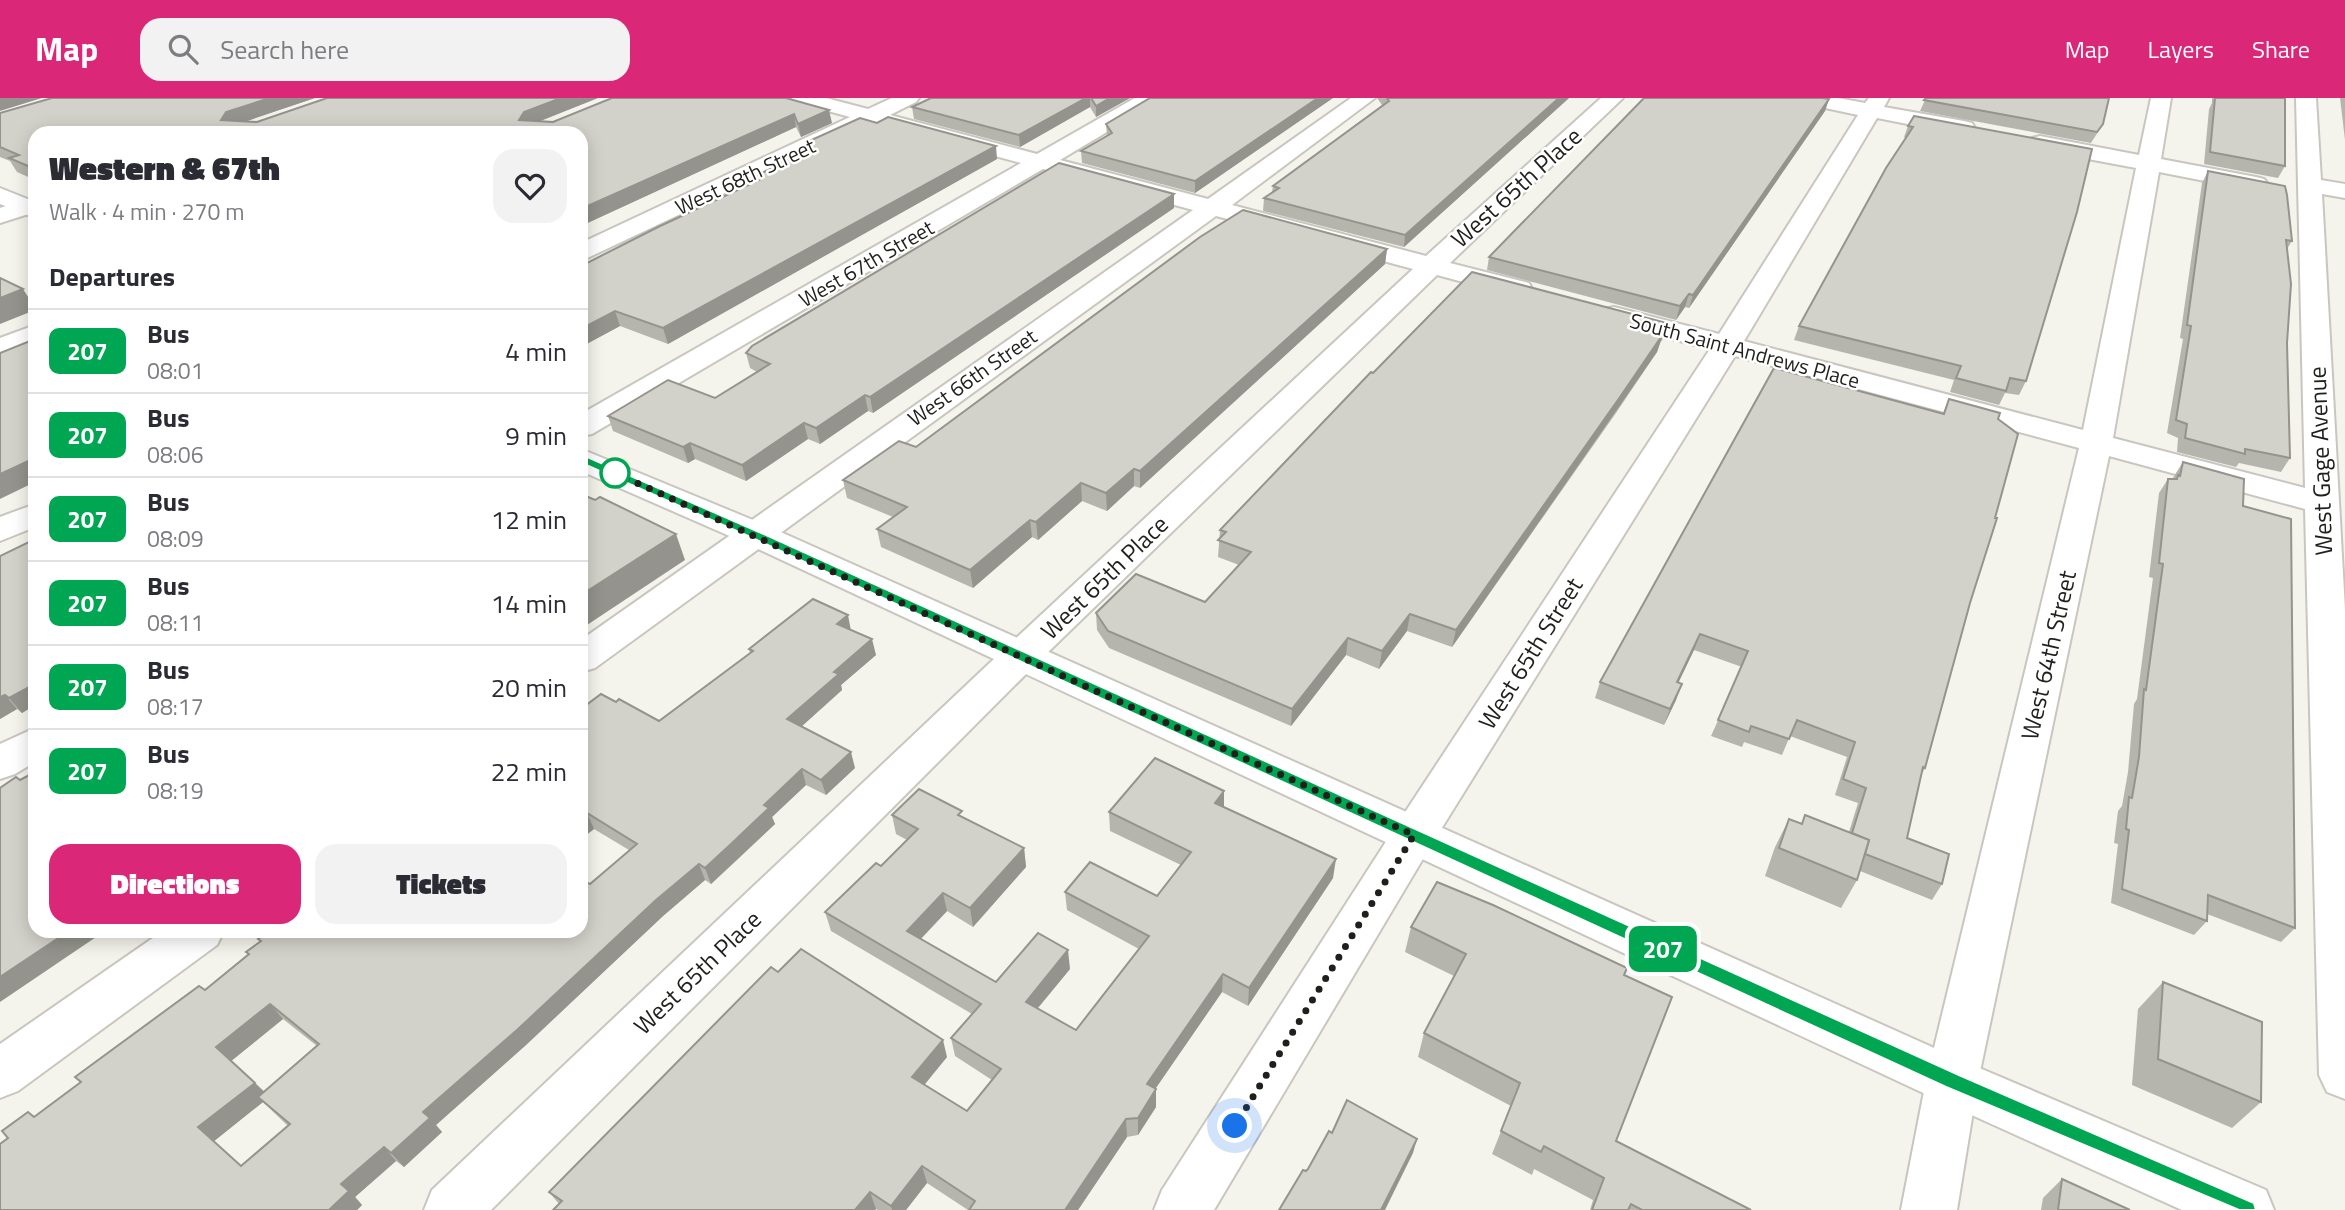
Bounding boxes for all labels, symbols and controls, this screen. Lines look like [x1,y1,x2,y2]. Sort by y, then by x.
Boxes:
search box [140,18,630,81]
text: Map [35,24,98,74]
icon: search [164,30,202,68]
text: Search here [220,30,349,69]
text: Map [2065,31,2110,67]
text: Layers [2148,31,2214,67]
text: Share [2252,31,2310,67]
street label: West 65th Place [1442,118,1590,256]
street label: West 68th Street [670,129,821,223]
text: Western & 67th [49,143,280,193]
button: heart [493,149,567,223]
text: Walk · 4 min · 270 m [49,194,245,229]
street label: West 67th Street [792,211,940,315]
text: Departures [49,257,175,296]
street label: South Saint Andrews Place [1626,304,1864,396]
text: Bus [147,314,189,353]
street label: West 66th Street [901,320,1044,434]
text: 4 min [505,332,567,371]
text: 207 [67,333,108,369]
text: 08:01 [147,353,204,388]
street label: West Gage Avenue [2299,366,2341,556]
text: Bus [147,398,189,437]
text: 9 min [505,416,567,455]
text: 207 [67,417,108,453]
text: 08:06 [147,437,204,472]
unlabelled marker [600,458,630,488]
text: Bus [147,482,189,521]
text: 12 min [491,500,567,539]
text: 207 [67,501,108,537]
street label: West 65th Place [1032,507,1176,647]
text: 08:09 [147,521,204,556]
text: Bus [147,566,189,605]
street label: West 64th Street [2011,566,2085,743]
street label: West 65th Street [1469,570,1591,736]
text: 14 min [491,584,567,623]
text: 207 [67,585,108,621]
text: 08:11 [147,605,204,640]
text: Bus [147,650,189,689]
text: 20 min [491,668,567,707]
text: 207 [67,669,108,705]
text: 08:17 [147,689,204,724]
text: Bus [147,734,189,773]
text: 22 min [491,752,567,791]
text: 207 [67,753,108,789]
text: 08:19 [147,773,204,808]
button: Directions [49,844,301,924]
button: Tickets [315,844,567,924]
street label: West 65th Place [625,902,769,1042]
line badge: 207 [1623,926,1703,972]
text: 207 [1643,931,1683,967]
your location [1217,1108,1252,1143]

